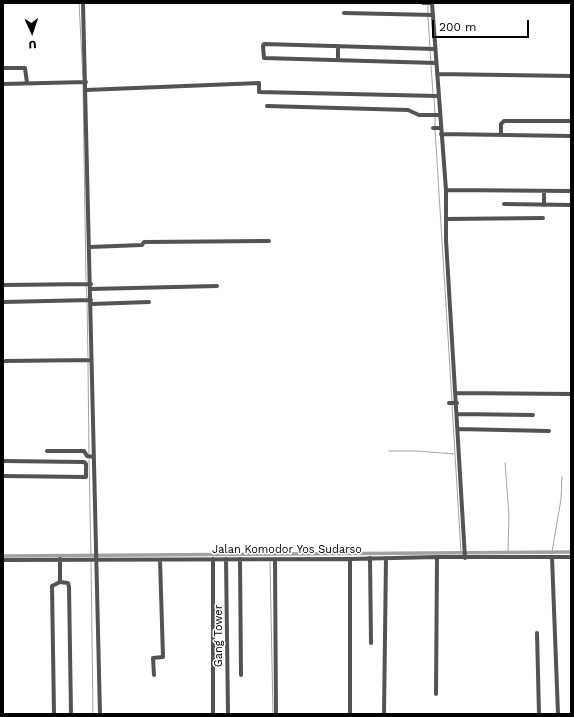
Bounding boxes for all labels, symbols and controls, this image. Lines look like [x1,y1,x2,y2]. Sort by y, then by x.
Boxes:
north arrow [12,12,52,52]
scale bar [434,12,531,38]
text: 200 m [439,20,476,34]
text: U [28,38,37,51]
street label: Jalan Komodor Yos Sudarso [212,543,362,557]
street label: Gang Tower [212,605,226,667]

